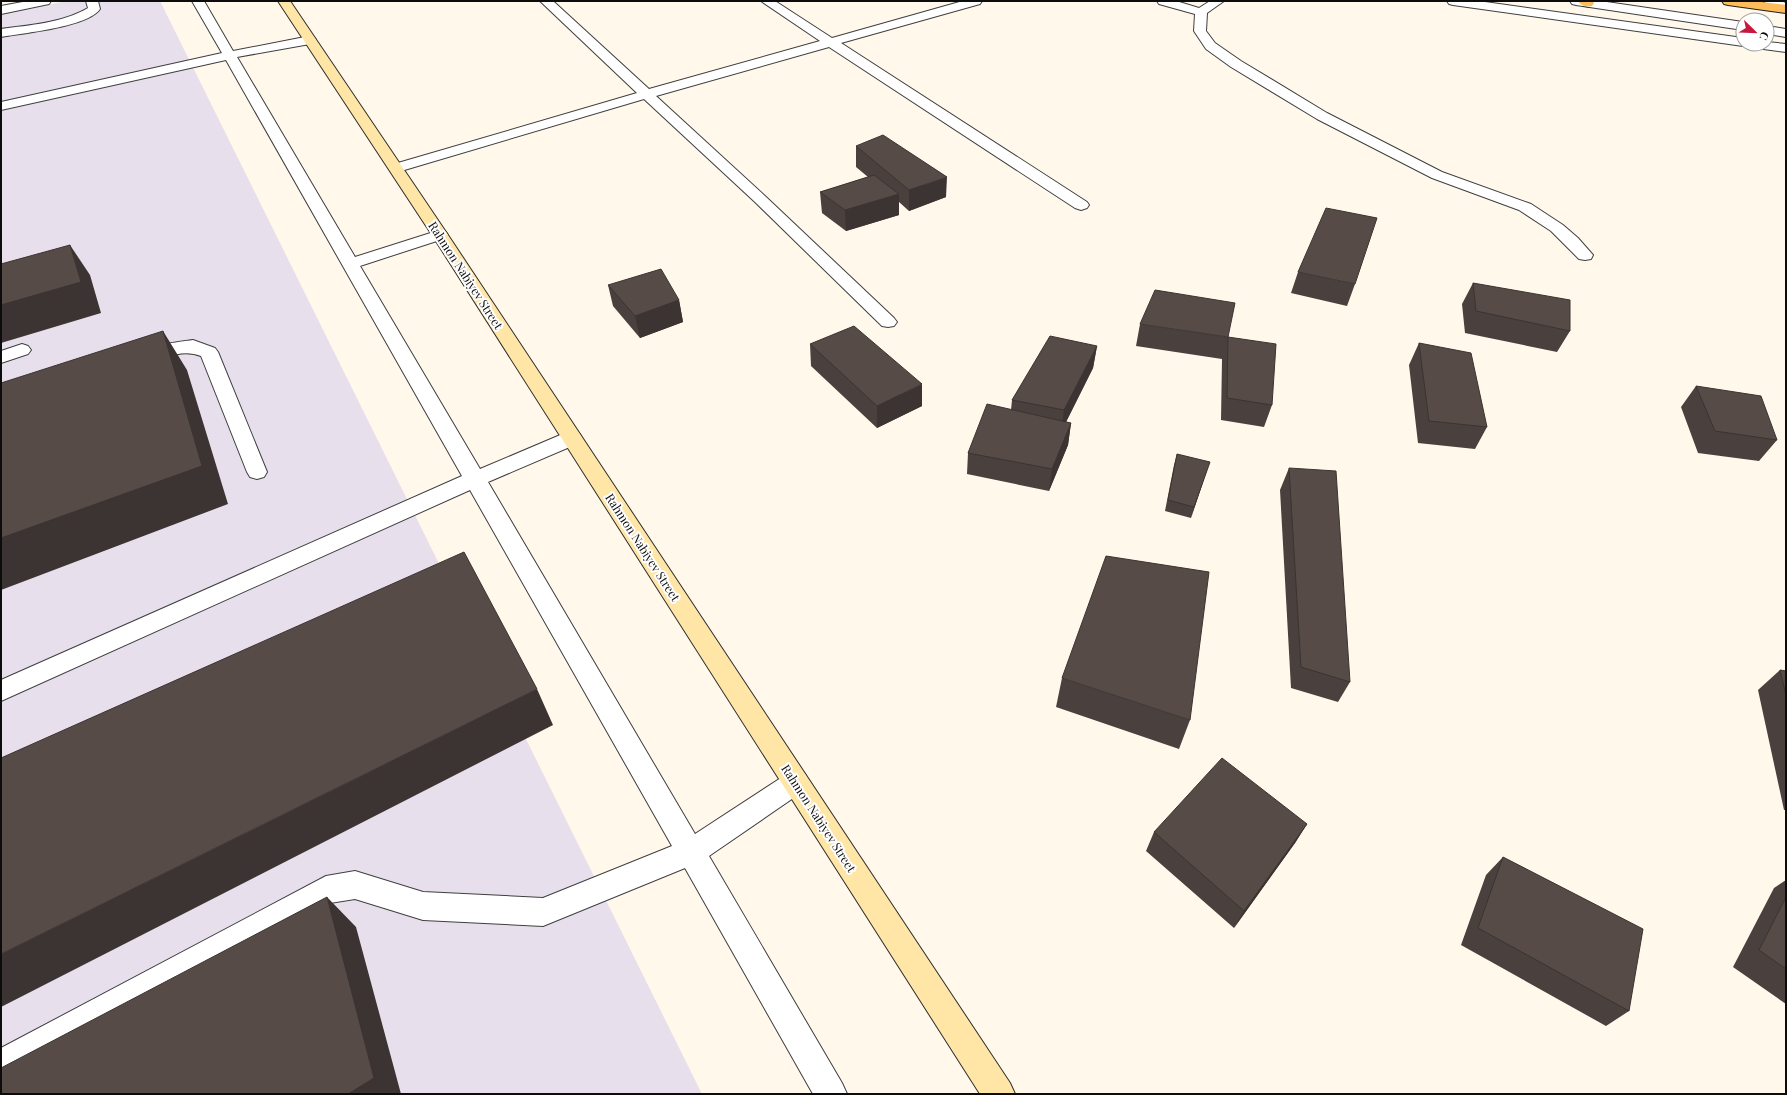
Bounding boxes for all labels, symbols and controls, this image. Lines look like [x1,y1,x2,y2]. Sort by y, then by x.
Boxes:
north arrow [1735,12,1775,52]
text: С [1756,30,1773,43]
street label: Rahmon Nabiyev Street [425,218,507,333]
street label: Rahmon Nabiyev Street [602,490,684,605]
street label: Rahmon Nabiyev Street [778,761,860,876]

